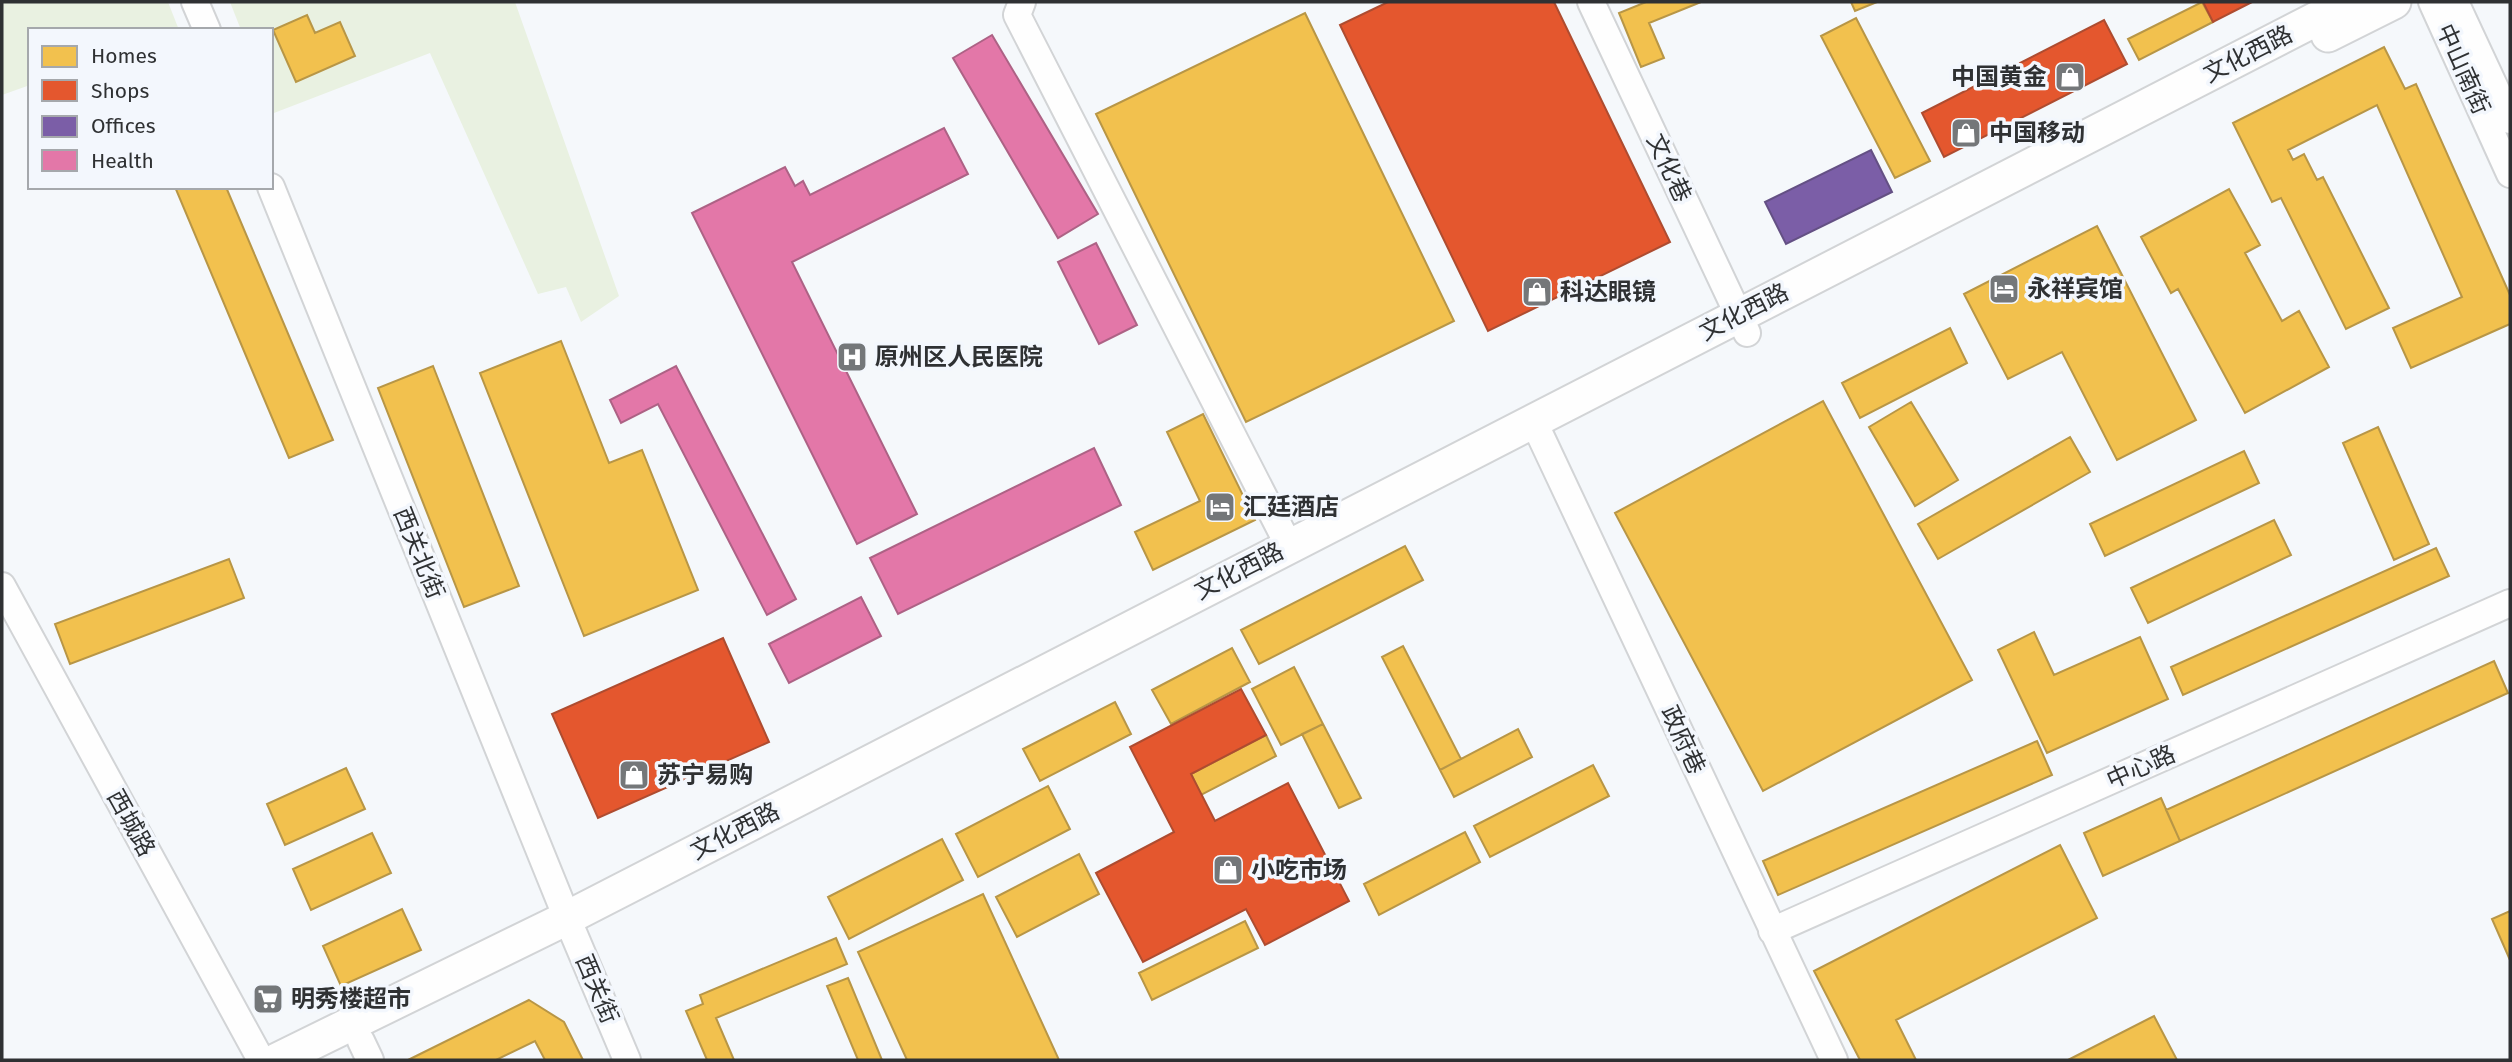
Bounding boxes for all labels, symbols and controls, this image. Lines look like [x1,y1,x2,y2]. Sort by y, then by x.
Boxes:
street label: 中山南街 [2431,19,2495,119]
street label: 文化西路 [2199,20,2297,88]
legend [28,28,273,189]
text: Homes [91,43,157,69]
shop icon: 中国黄金 [2053,60,2087,94]
place label: 中国黄金 [1951,63,2047,91]
text: Shops [91,78,149,104]
text: Offices [91,113,156,139]
shop icon: 中国移动 [1949,116,1983,150]
place label: 中国移动 [1989,119,2085,147]
street label: 文化巷 [1641,129,1697,207]
text: Health [91,148,154,174]
hotel icon: 永祥宾馆 [1987,272,2021,306]
shop icon: 科达眼镜 [1520,275,1554,309]
place label: 永祥宾馆 [2027,275,2123,303]
place label: 科达眼镜 [1560,278,1656,306]
street label: 文化西路 [1695,278,1793,346]
hospital icon: 原州区人民医院 [835,340,869,374]
place label: 原州区人民医院 [875,343,1043,371]
hotel icon: 汇廷酒店 [1203,490,1237,524]
place label: 汇廷酒店 [1243,493,1339,521]
street label: 西关北街 [388,503,450,603]
street label: 文化西路 [1190,537,1288,605]
street label: 政府巷 [1655,701,1711,779]
street label: 中心路 [2102,740,2180,794]
shop icon: 苏宁易购 [617,758,651,792]
place label: 苏宁易购 [657,761,753,789]
street label: 西城路 [101,785,161,861]
street label: 文化西路 [686,797,784,865]
shop icon: 小吃市场 [1211,853,1245,887]
place label: 小吃市场 [1251,856,1347,884]
street label: 西关街 [570,950,624,1028]
supermarket icon: 明秀楼超市 [251,982,285,1016]
place label: 明秀楼超市 [291,985,411,1013]

